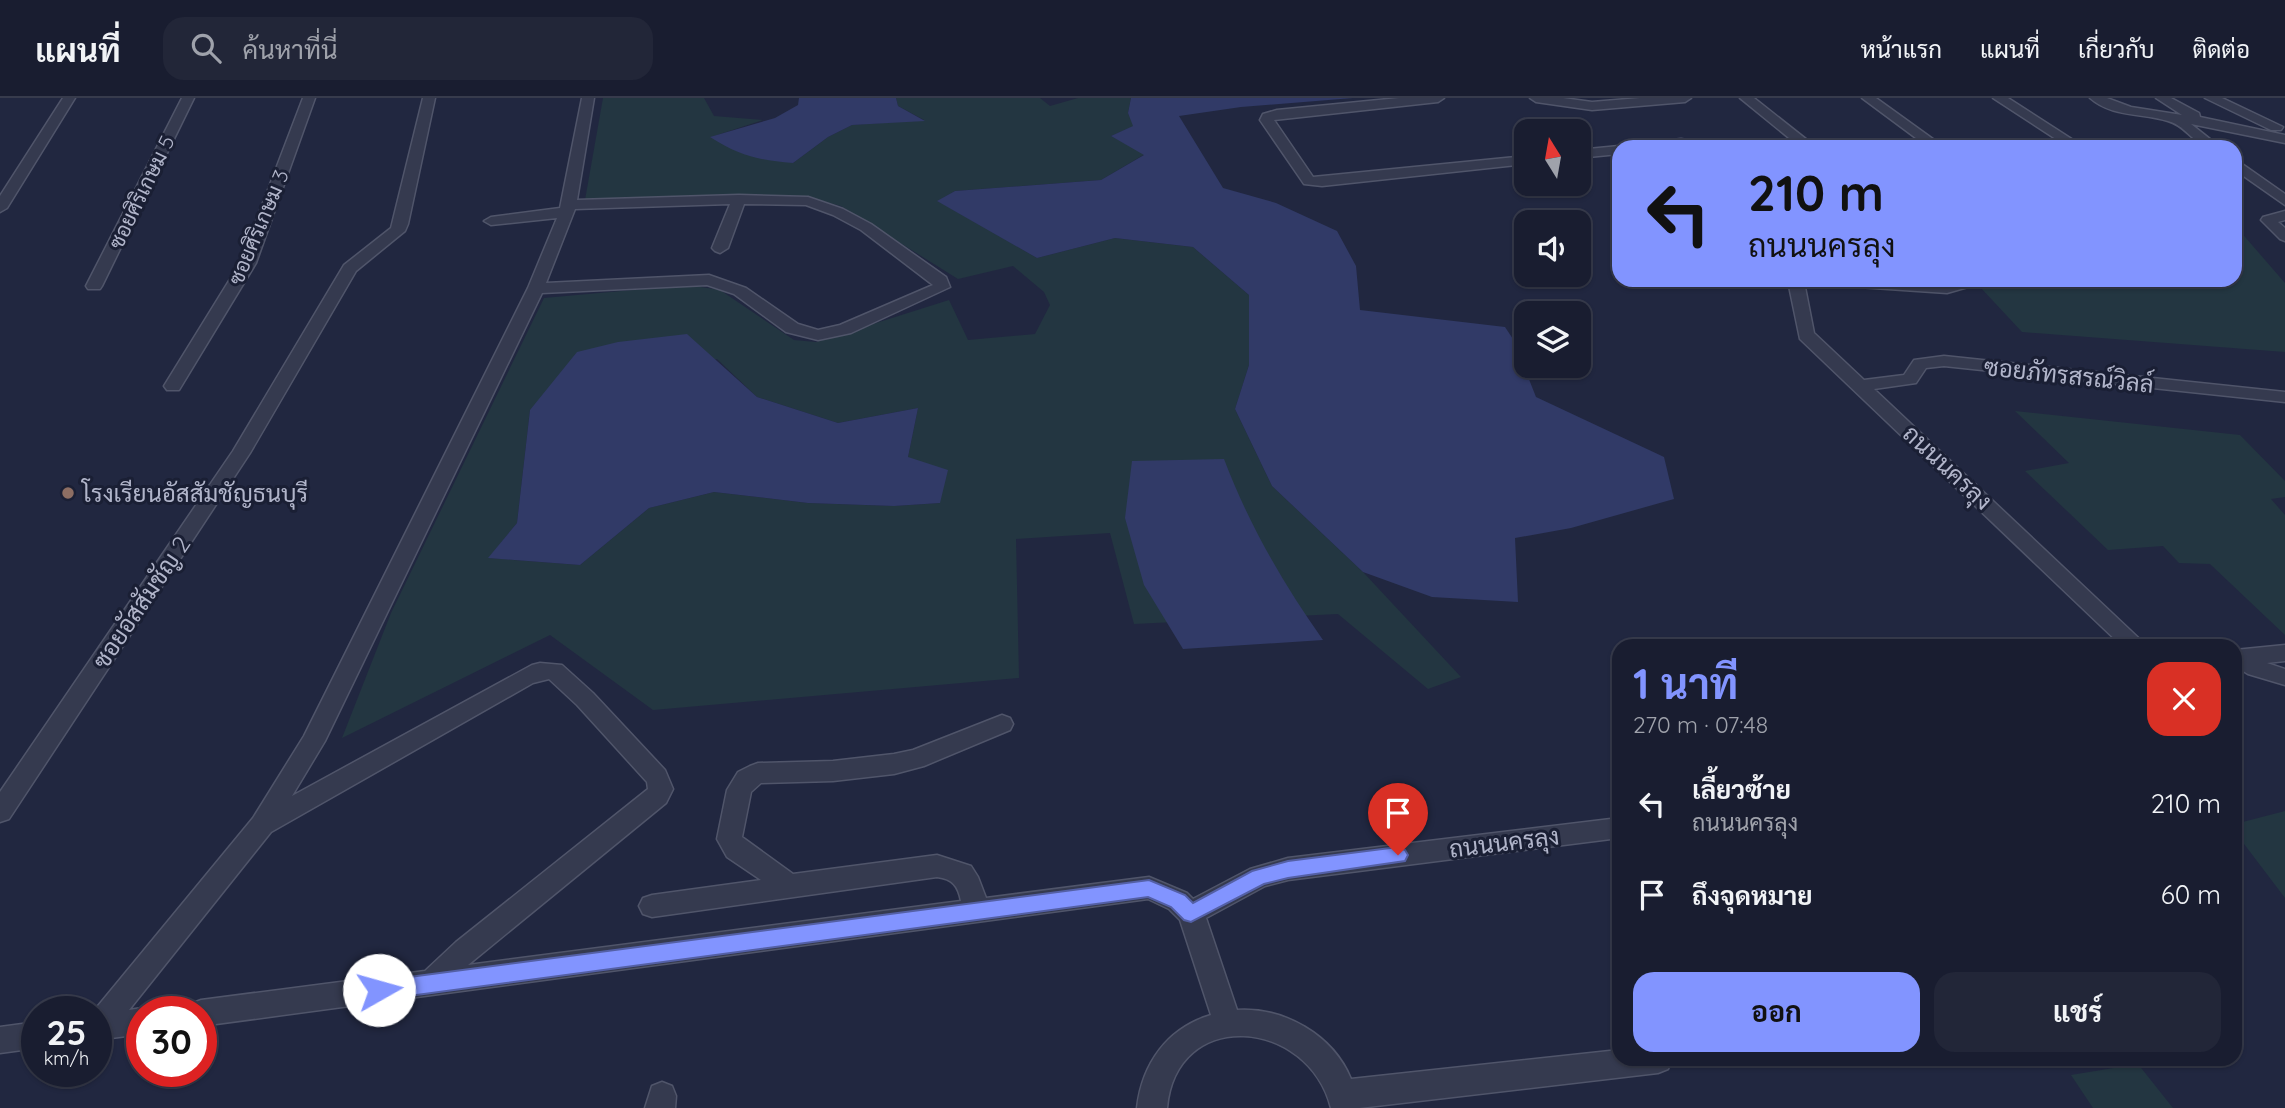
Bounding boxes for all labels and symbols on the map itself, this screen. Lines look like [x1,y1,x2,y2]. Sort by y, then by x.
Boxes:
north arrow [1514,119,1591,196]
street label: ซอยศิริเกษม 5 [102,131,180,253]
street label: ซอยศิริเกษม 3 [222,166,294,288]
street label: ซอยภัทรสรณ์วิลล์ [1983,351,2155,399]
street label: ถนนนครลุง [1896,418,1999,517]
place label: โรงเรียนอัสสัมชัญธนบุรี [80,478,308,510]
marker: โรงเรียนอัสสัมชัญธนบุรี [60,485,76,501]
street label: ซอยอัสสัมชัญ 2 [86,530,196,674]
pin [1368,783,1428,855]
street label: ถนนนครลุง [1447,820,1561,866]
position arrow [342,953,416,1027]
speed limit sign: 30 [126,996,217,1087]

